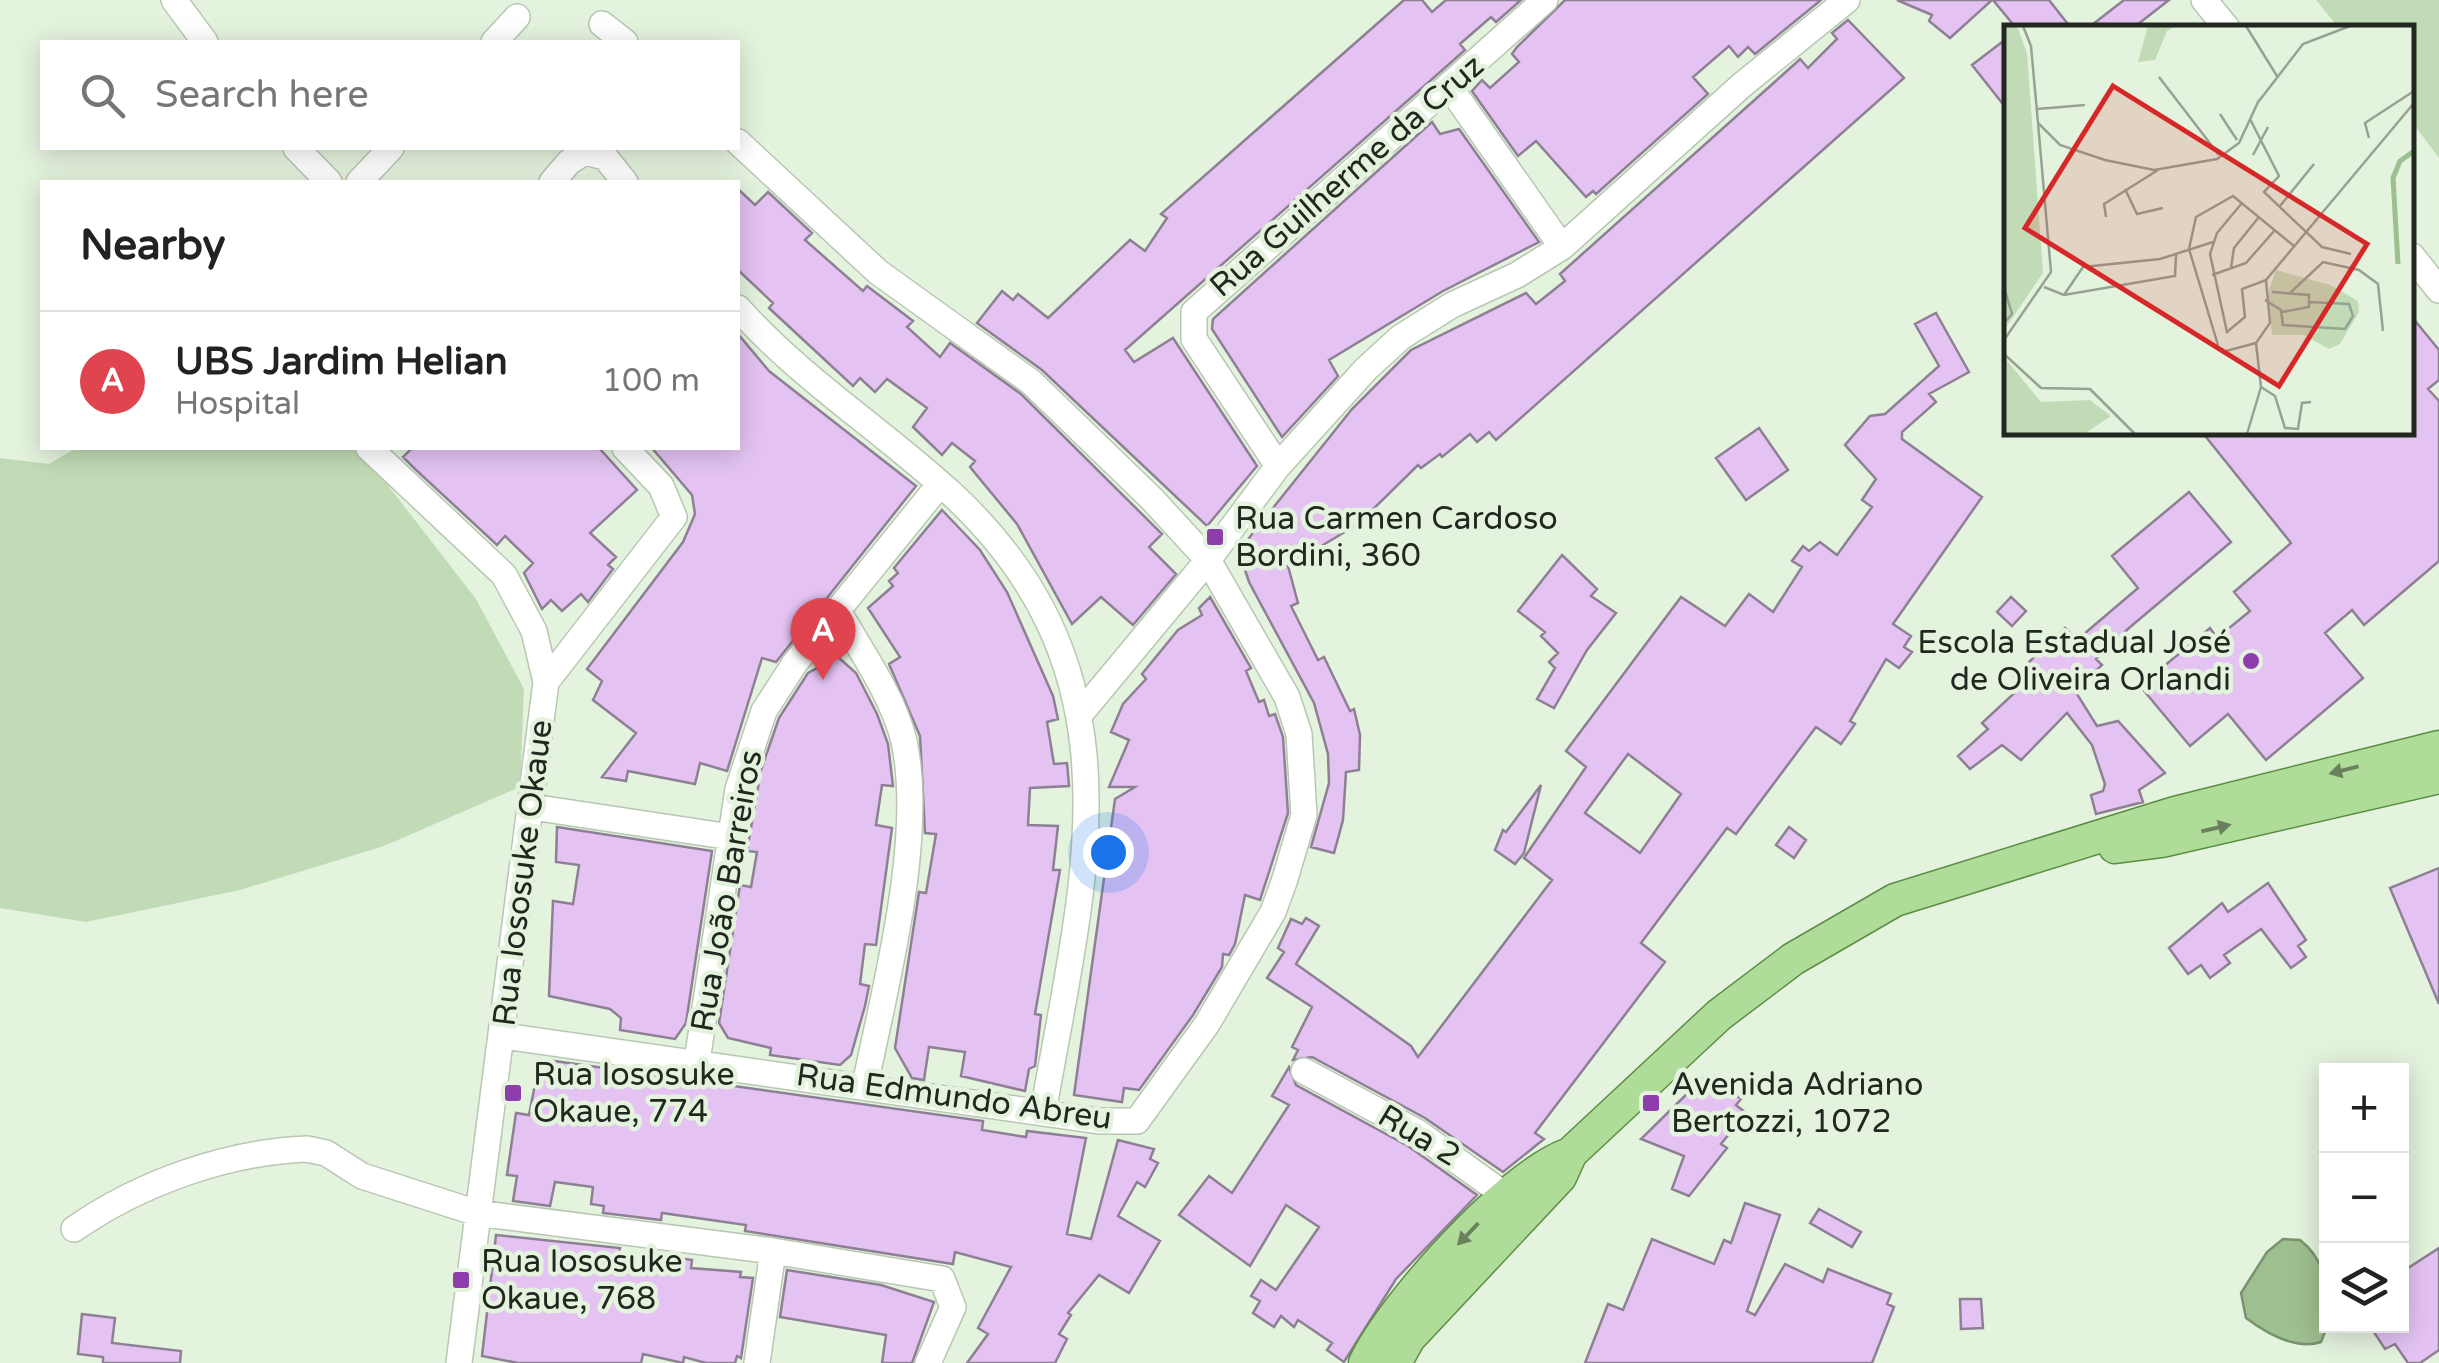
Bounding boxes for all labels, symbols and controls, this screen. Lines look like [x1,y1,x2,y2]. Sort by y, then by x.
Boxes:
inset map [2004,25,2414,435]
search box [40,40,740,150]
street label: Rua Guilherme da Cruz [1202,47,1492,305]
icon: search [75,68,130,123]
text: Search here [155,72,369,118]
text: Nearby [80,220,225,271]
text: UBS Jardim Helian [175,339,508,385]
text: A [101,362,124,400]
text: 100 m [602,362,700,400]
text: Hospital [175,385,300,423]
place label: Rua Carmen Cardoso Bordini, 360 [1235,500,1558,575]
marker: Rua Carmen Cardoso Bordini, 360 [1204,526,1226,548]
pin: A [790,598,856,680]
place label: Escola Estadual José de Oliveira Orlandi [1917,624,2231,699]
marker: Escola Estadual José de Oliveira Orlandi [2240,650,2262,672]
street label: Rua Iososuke Okaue [485,718,561,1028]
street label: Rua João Barreiros [683,747,771,1035]
one-way arrow [2328,763,2359,778]
one-way arrow [2201,820,2232,835]
your location [1083,827,1134,878]
place label: Rua Iososuke Okaue, 774 [533,1056,735,1131]
street label: Rua Edmundo Abreu [794,1056,1114,1138]
map controls [2319,1063,2409,1333]
button: + [2319,1063,2409,1153]
place label: Avenida Adriano Bertozzi, 1072 [1671,1066,1923,1141]
marker: Rua Iososuke Okaue, 774 [502,1082,524,1104]
marker: Avenida Adriano Bertozzi, 1072 [1640,1092,1662,1114]
street label: Rua 2 [1371,1097,1467,1175]
button: − [2319,1153,2409,1243]
one-way arrow [1457,1221,1481,1245]
place label: Rua Iososuke Okaue, 768 [481,1243,683,1318]
button: layers [2319,1243,2409,1333]
marker: Rua Iososuke Okaue, 768 [450,1269,472,1291]

